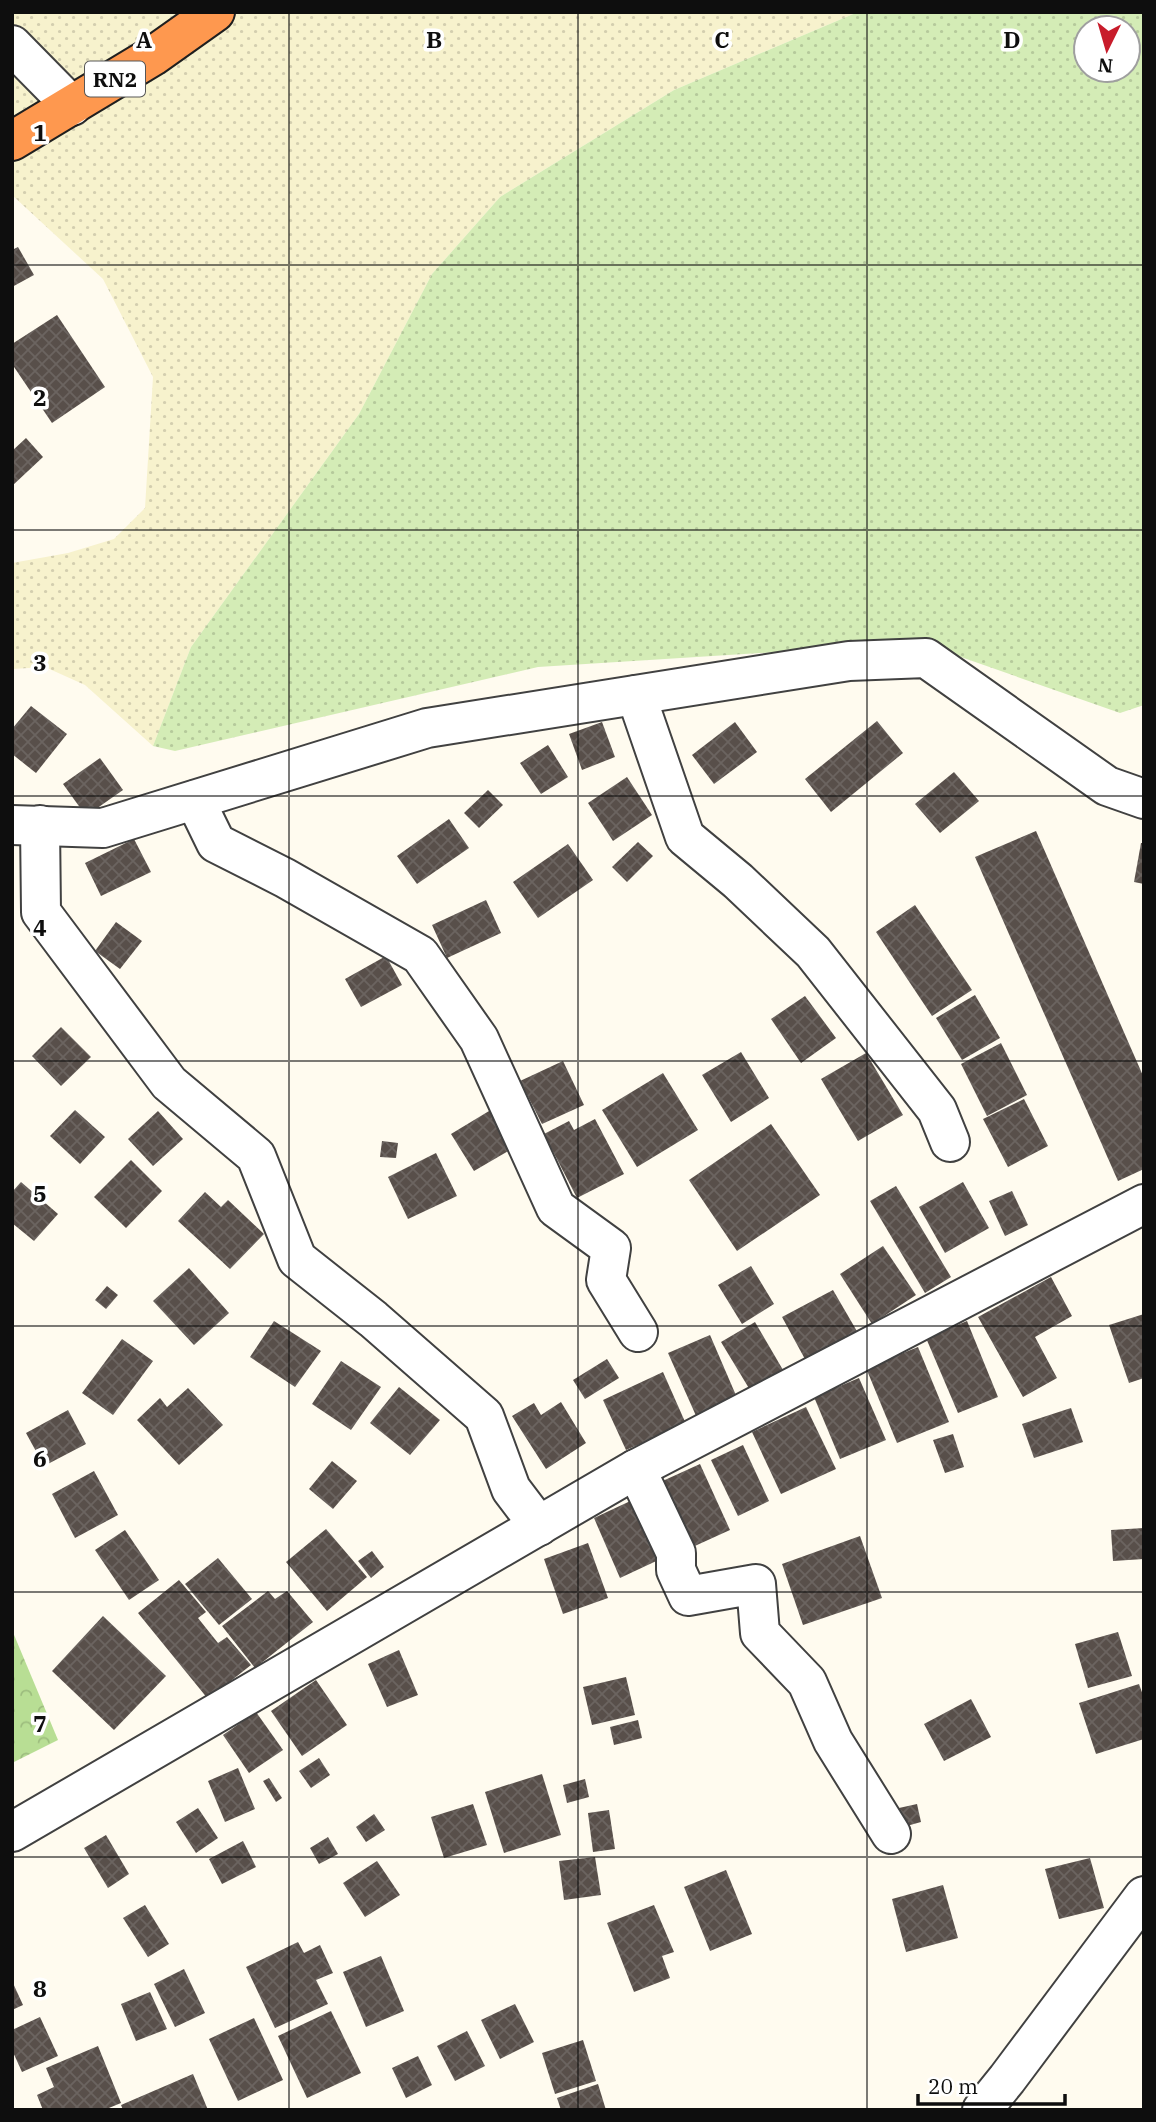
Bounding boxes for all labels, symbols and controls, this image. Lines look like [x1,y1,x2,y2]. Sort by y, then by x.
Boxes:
north arrow [1072,14,1142,84]
text: A [136,24,152,54]
text: B [426,24,442,54]
text: C [714,24,730,54]
text: D [1003,24,1021,54]
text: N [1097,53,1114,79]
road number: RN2 [85,62,145,96]
text: 1 [33,117,47,147]
text: 2 [33,382,47,412]
text: 3 [33,647,47,677]
text: 4 [33,912,47,942]
text: 5 [33,1178,47,1208]
text: 6 [33,1443,47,1473]
text: 7 [33,1708,47,1738]
text: 8 [33,1973,47,2003]
scale bar [918,2062,1065,2106]
text: 20 m [928,2072,978,2100]

